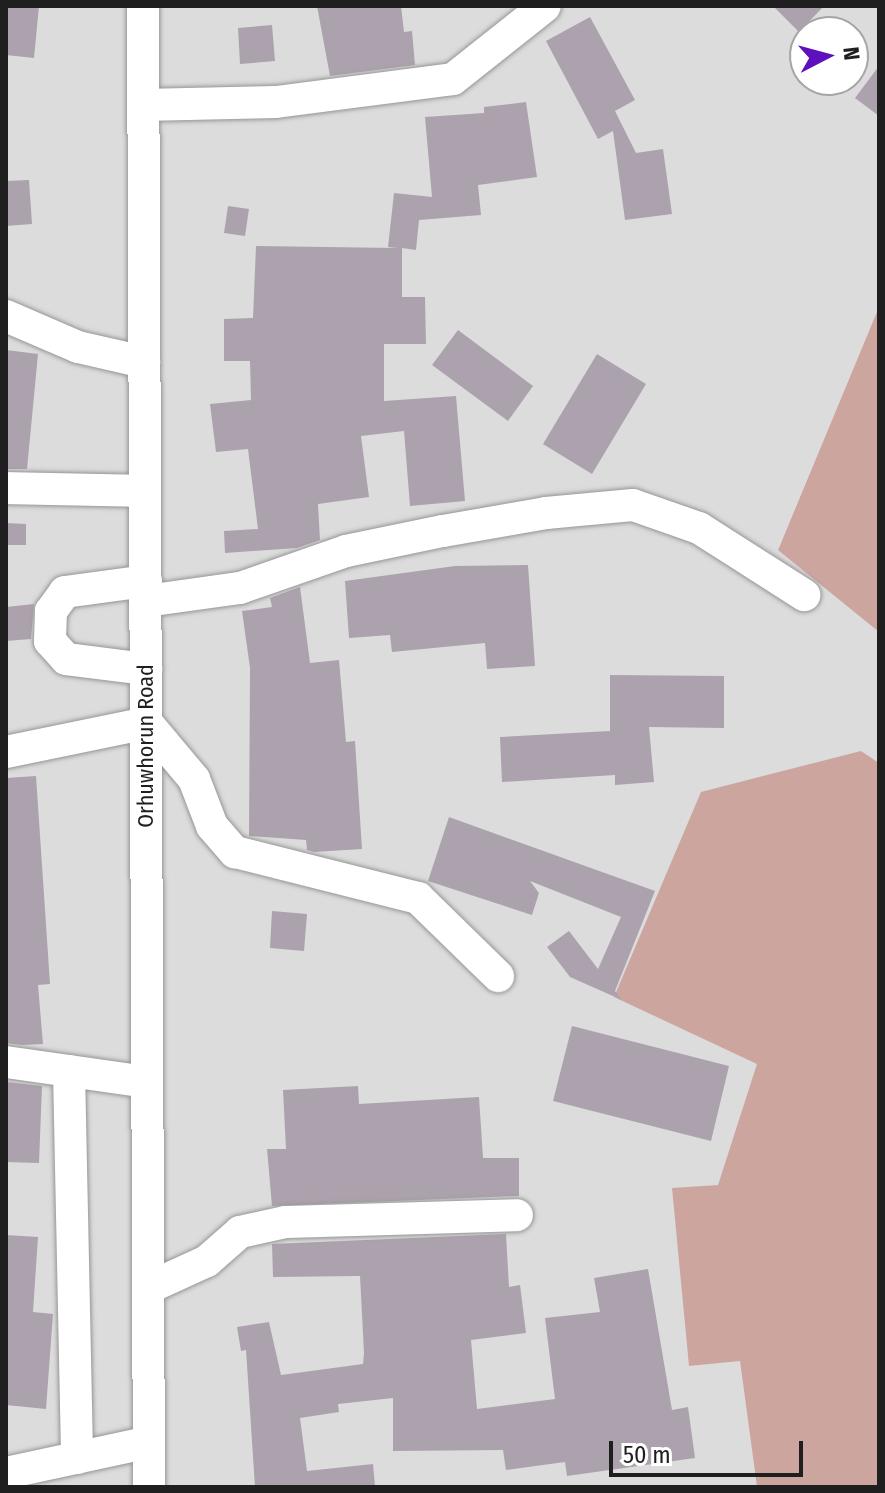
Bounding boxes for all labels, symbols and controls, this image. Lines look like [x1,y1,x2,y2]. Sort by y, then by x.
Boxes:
north arrow [789,16,869,96]
text: N [837,46,865,62]
street label: Orhuwhorun Road [133,664,159,828]
scale bar [613,1425,807,1475]
text: 50 m [623,1441,671,1469]

